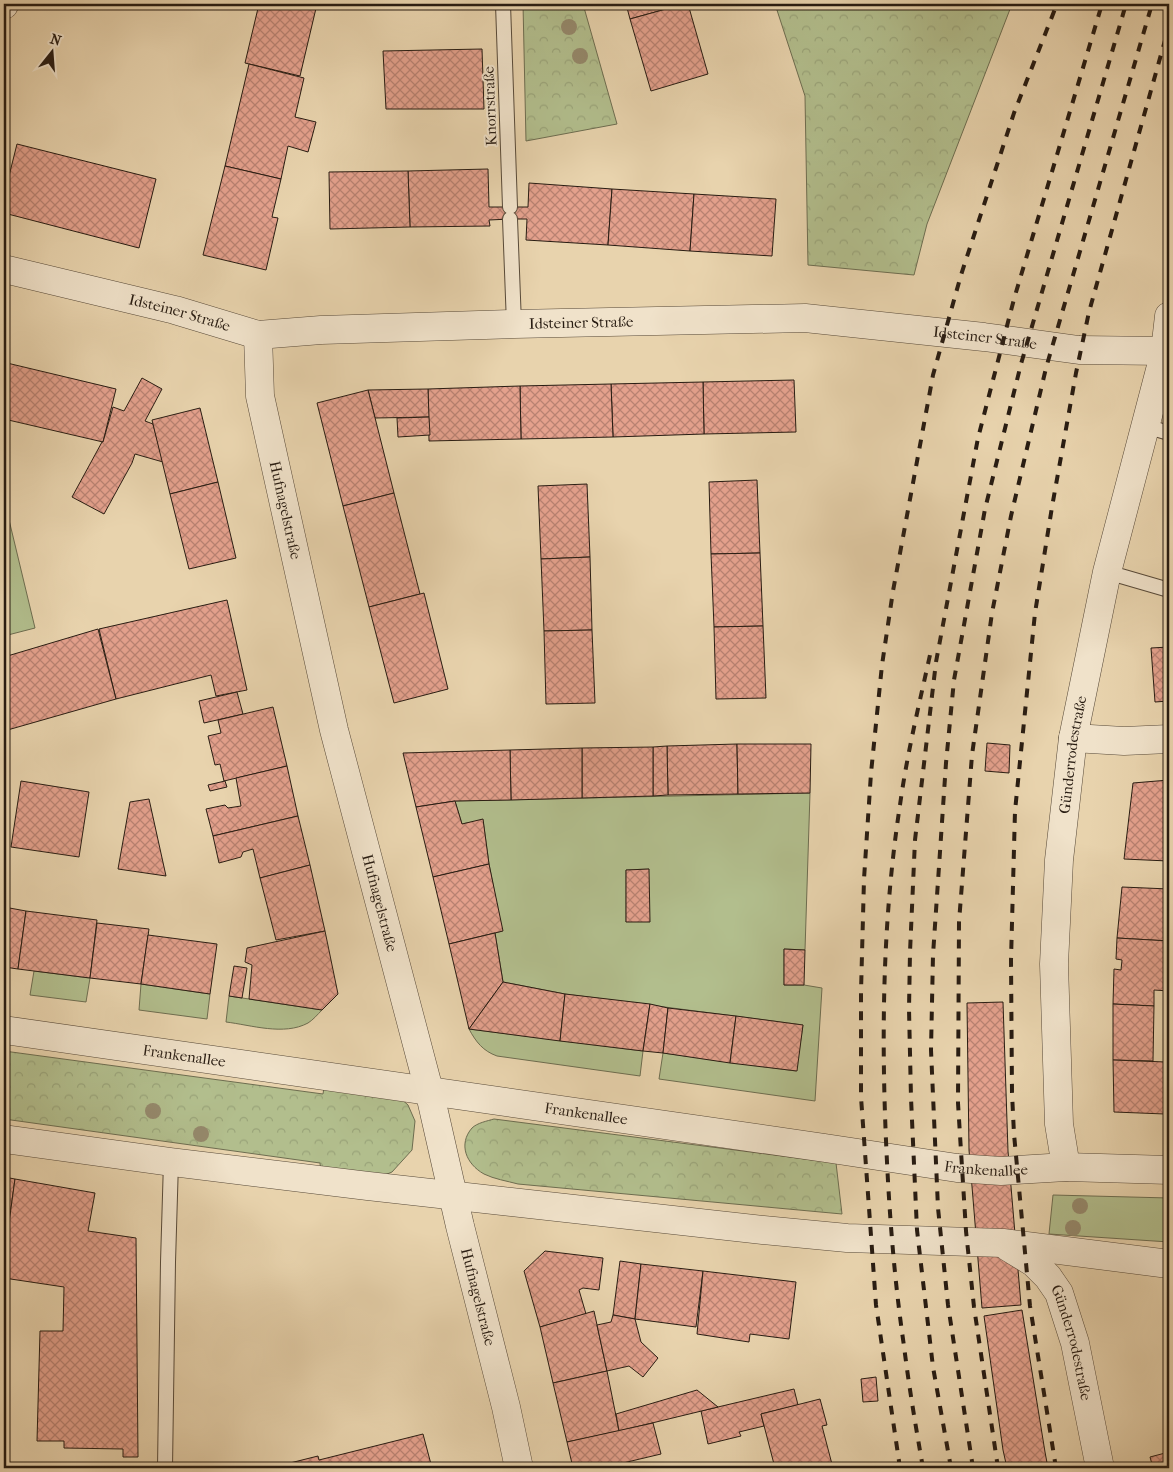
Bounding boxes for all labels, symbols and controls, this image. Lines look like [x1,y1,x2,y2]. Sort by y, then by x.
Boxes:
north arrow [28,28,78,78]
text: N [48,30,64,50]
street label: Knorrstraße [480,65,500,146]
street label: Idsteiner Straße [127,290,233,335]
street label: Idsteiner Straße [529,313,634,333]
street label: Idsteiner Straße [932,323,1039,353]
street label: Hufnagelstraße [266,459,305,562]
street label: Günderrodestraße [1055,693,1091,815]
street label: Hufnagelstraße [358,852,401,954]
street label: Frankenallee [141,1041,227,1071]
street label: Frankenallee [543,1099,629,1129]
street label: Frankenallee [943,1157,1029,1180]
street label: Hufnagelstraße [457,1246,499,1348]
street label: Günderrodestraße [1047,1281,1095,1403]

